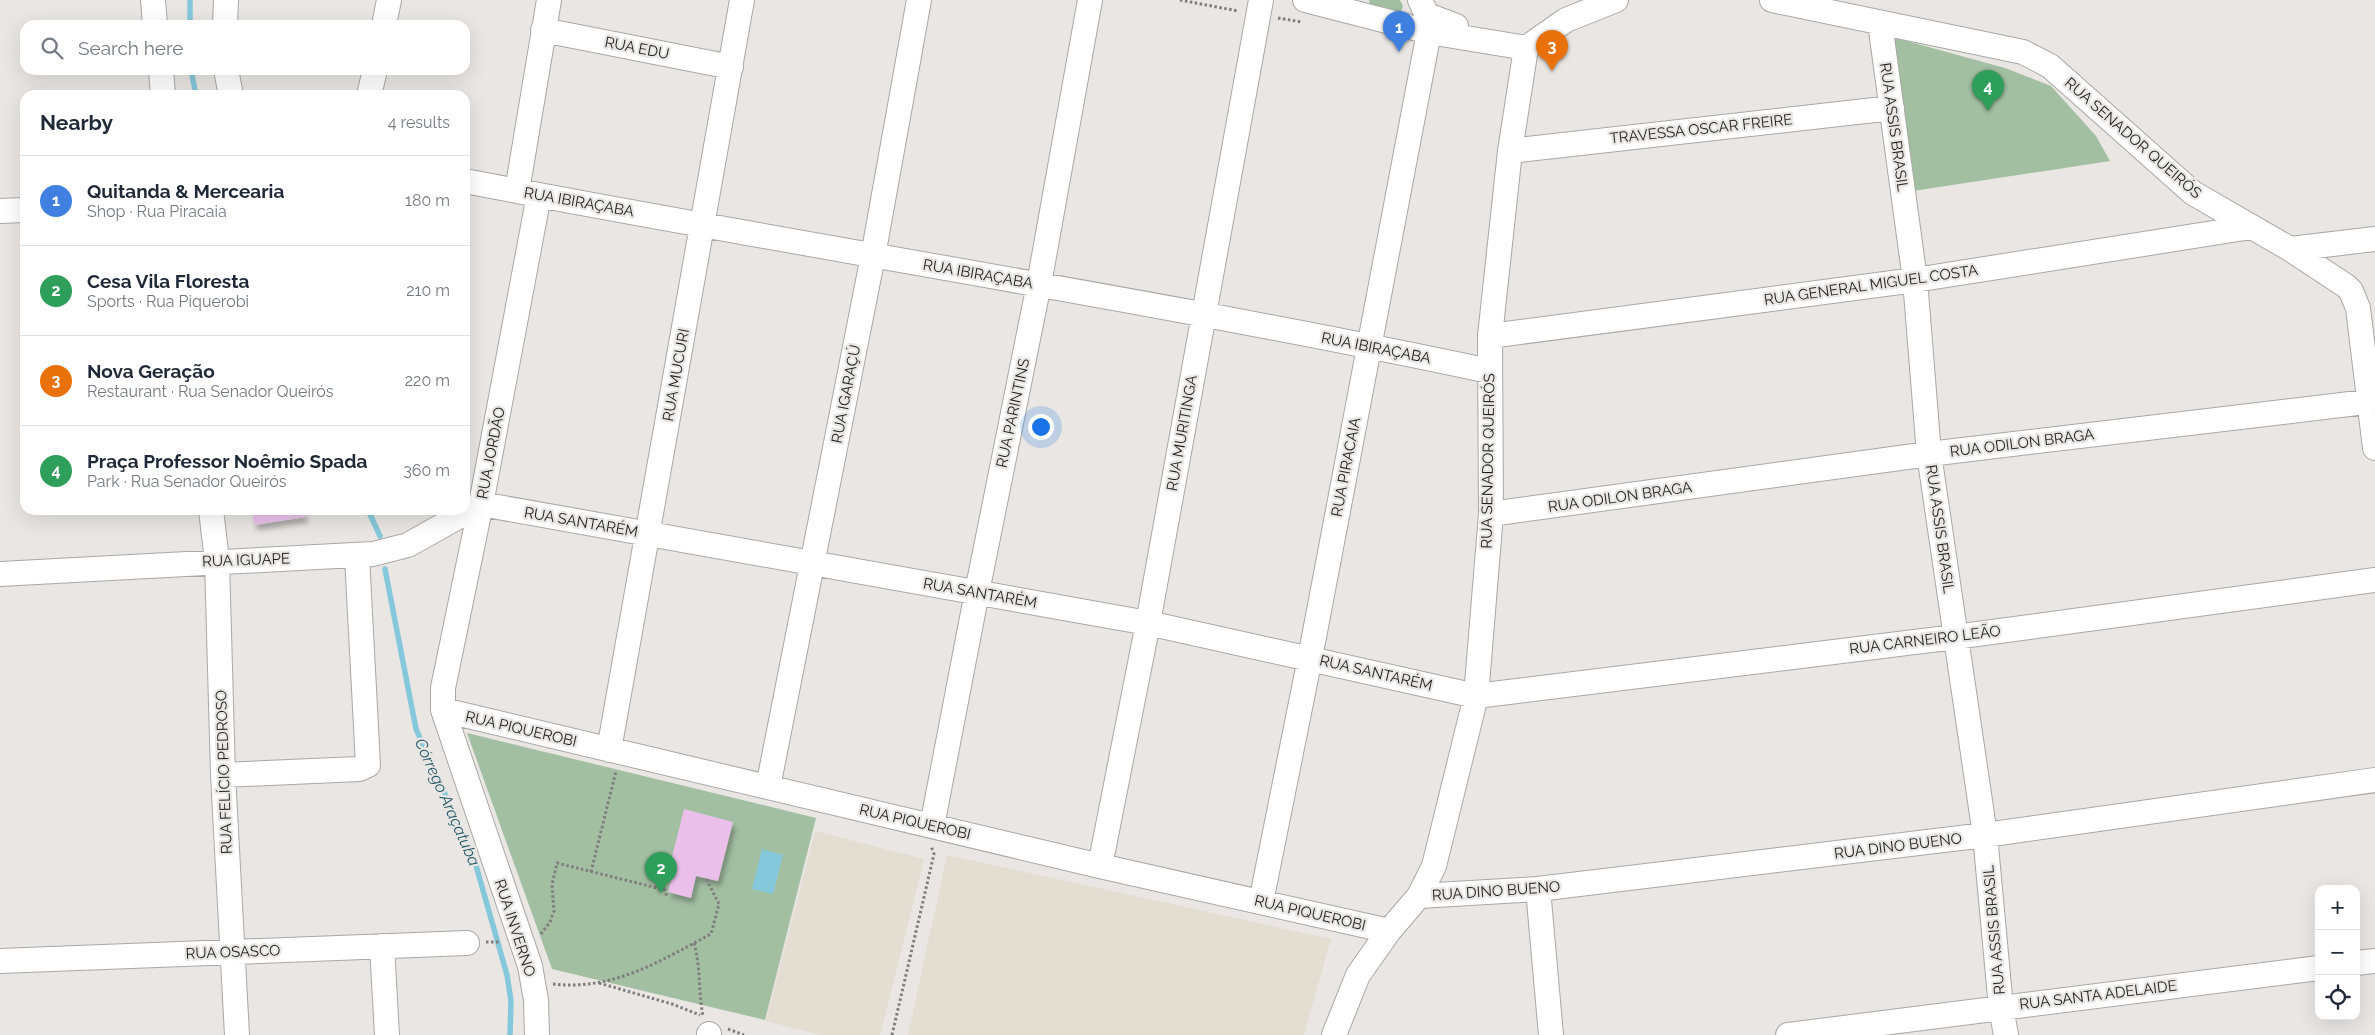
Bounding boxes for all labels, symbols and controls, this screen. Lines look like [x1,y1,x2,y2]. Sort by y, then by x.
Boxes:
pin: 1 [1383,11,1415,52]
search box [20,20,470,75]
pin: 3 [1536,30,1568,71]
street label: RUA EDU [603,33,671,63]
icon: search [38,34,66,62]
text: Search here [78,37,184,59]
street label: RUA ASSIS BRASIL [1876,61,1912,193]
pin: 4 [1972,70,2004,111]
street label: RUA SENADOR QUEIRÓS [2061,74,2205,202]
text: Nearby [40,110,113,135]
street label: TRAVESSA OSCAR FREIRE [1609,110,1793,148]
text: 4 results [388,113,450,132]
text: Quitanda & Mercearia [87,180,284,202]
street label: RUA IBIRAÇABA [523,183,635,221]
text: 1 [52,191,60,210]
text: 180 m [405,191,450,210]
text: Shop · Rua Piracaia [87,202,227,221]
street label: RUA IBIRAÇABA [922,255,1034,293]
street label: RUA GENERAL MIGUEL COSTA [1763,261,1979,309]
text: Cesa Vila Floresta [87,270,249,292]
text: 2 [51,281,61,300]
text: 210 m [406,281,450,300]
text: Sports · Rua Piquerobi [87,292,249,311]
street label: RUA MUCURI [659,327,693,423]
street label: RUA IBIRAÇABA [1320,329,1432,367]
street label: RUA IGARAÇÚ [828,343,864,445]
street label: RUA PARINTINS [993,357,1033,469]
text: Nova Geração [87,360,215,382]
text: 3 [52,371,60,390]
text: 220 m [405,371,450,390]
street label: RUA SENADOR QUEIRÓS [1477,373,1499,549]
street label: RUA MURITINGA [1163,374,1201,492]
text: Restaurant · Rua Senador Queirós [87,382,334,401]
street label: RUA JORDÃO [473,405,509,501]
your location [1028,414,1054,440]
street label: RUA PIRACAIA [1328,416,1364,518]
street label: RUA ODILON BRAGA [1949,425,2095,461]
text: Praça Professor Noêmio Spada [87,450,367,472]
text: 4 [51,461,61,480]
text: 360 m [403,461,450,480]
street label: RUA ASSIS BRASIL [1922,463,1958,595]
text: Park · Rua Senador Queirós [87,472,286,491]
street label: RUA ODILON BRAGA [1547,478,1693,516]
street label: RUA SANTARÉM [523,503,639,541]
street label: RUA IGUAPE [202,549,290,571]
street label: RUA SANTARÉM [922,574,1038,612]
street label: RUA CARNEIRO LEÃO [1848,622,2002,658]
street label: RUA SANTARÉM [1318,651,1434,695]
street label: RUA FELÍCIO PEDROSO [212,690,236,854]
street label: RUA PIQUEROBI [464,707,578,751]
water label: Córrego Araçatuba [411,735,484,869]
street label: RUA PIQUEROBI [858,800,972,844]
street label: RUA DINO BUENO [1833,829,1963,863]
pin: 2 [645,852,677,893]
street label: RUA ASSIS BRASIL [1979,864,2009,995]
street label: RUA INVERNO [491,877,539,979]
street label: RUA DINO BUENO [1431,878,1561,904]
map controls [2315,885,2360,1020]
button: + [2315,885,2360,930]
street label: RUA PIQUEROBI [1253,891,1367,935]
button: − [2315,930,2360,975]
street label: RUA OSASCO [185,941,281,963]
button: locate [2315,975,2360,1020]
street label: RUA SANTA ADELAIDE [2018,976,2178,1014]

